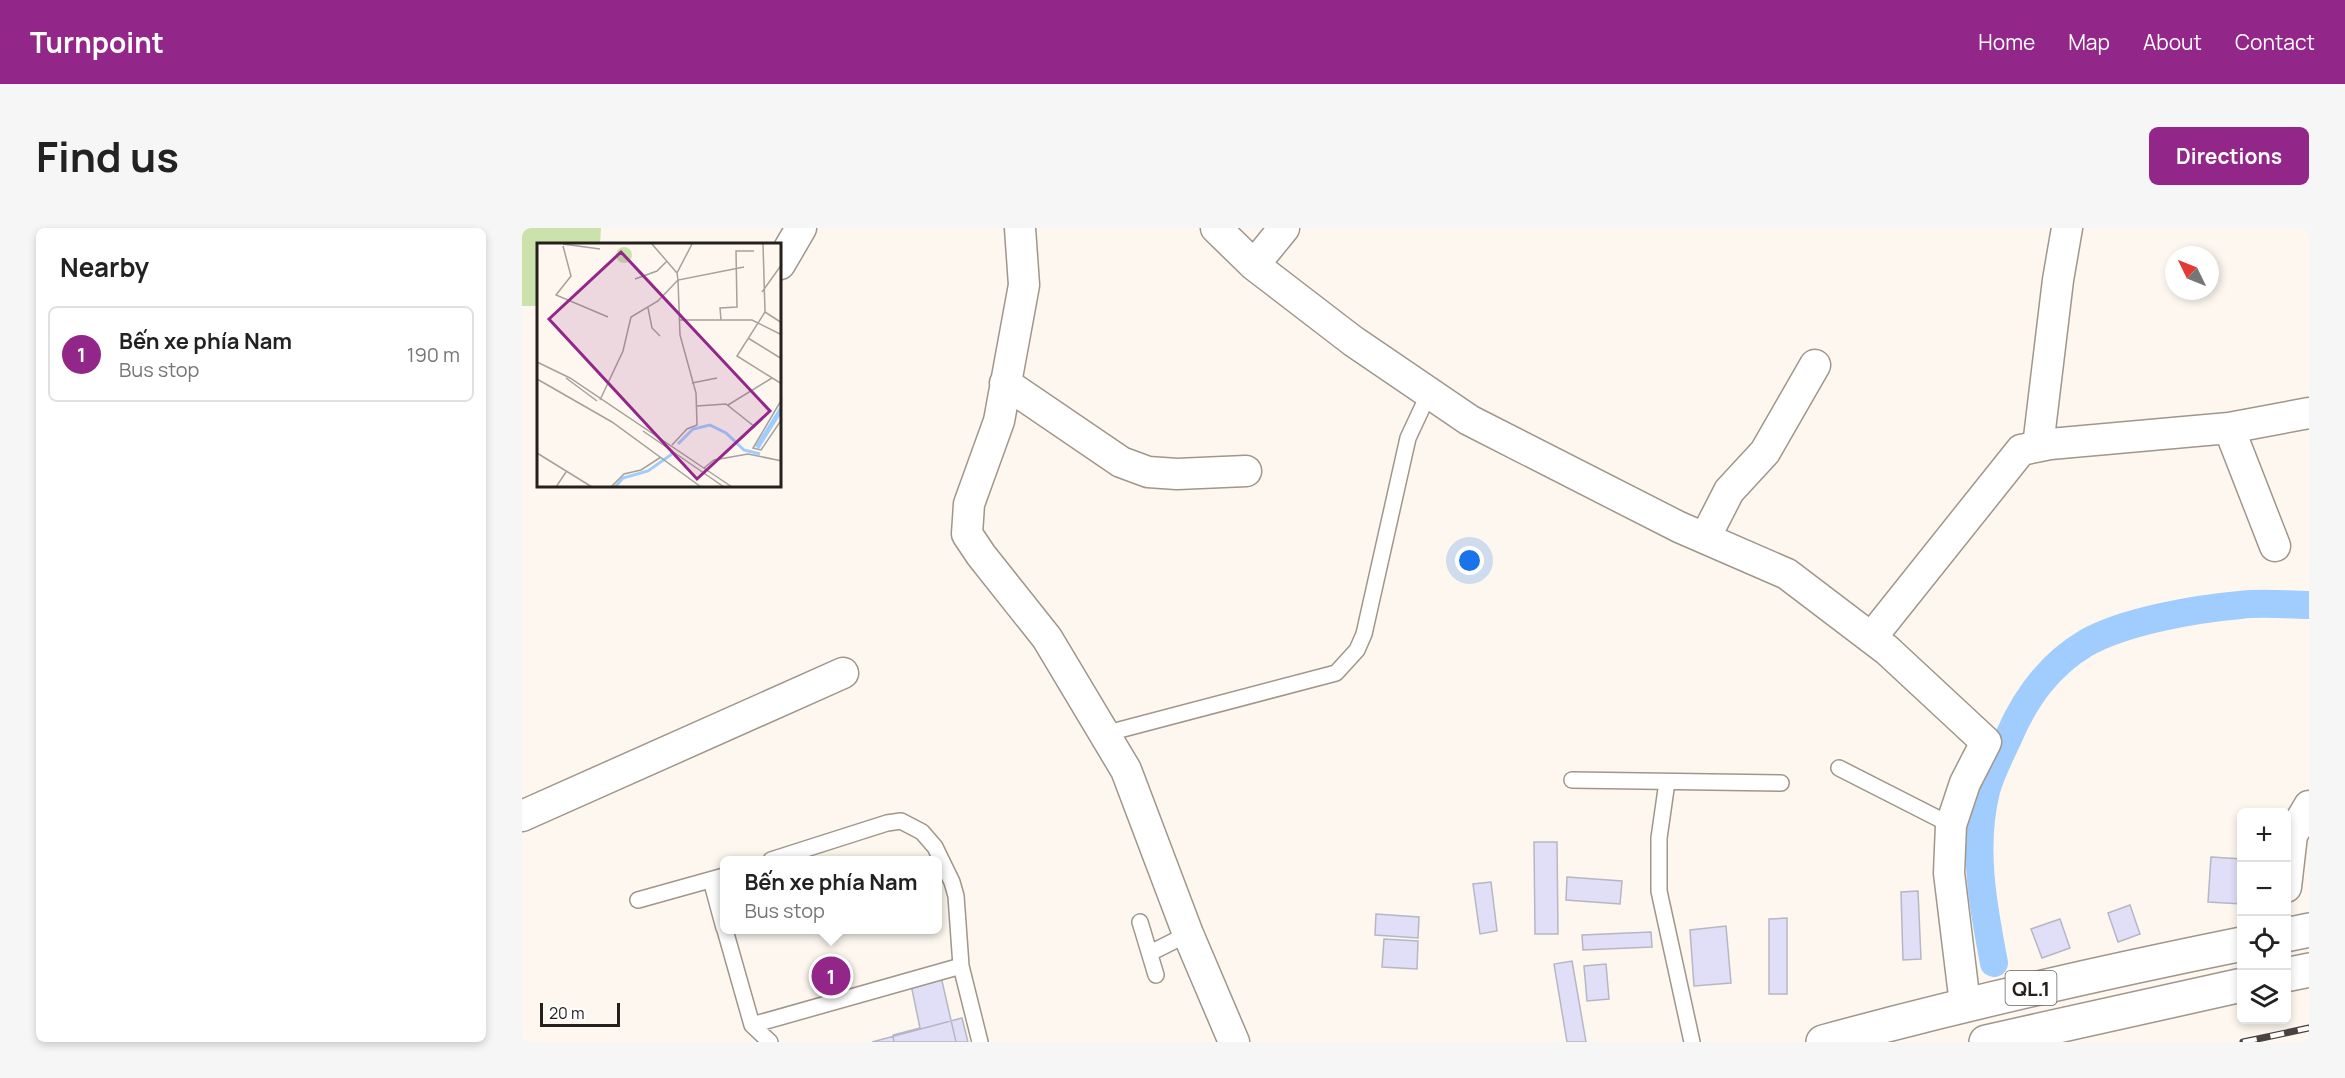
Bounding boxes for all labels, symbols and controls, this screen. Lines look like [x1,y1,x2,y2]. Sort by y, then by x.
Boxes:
text: Turnpoint [30,23,164,61]
text: Home [1978,28,2035,56]
text: Map [2068,28,2110,56]
text: About [2143,28,2202,56]
text: Contact [2235,28,2315,56]
text: Find us [36,127,179,185]
button: Directions [2149,127,2309,185]
inset map [537,243,782,488]
north arrow [2165,246,2219,300]
text: Nearby [60,249,149,285]
text: Bến xe phía Nam [119,326,292,356]
text: 1 [77,341,86,368]
text: 190 m [407,341,460,368]
text: Bus stop [119,356,199,383]
your location [1455,546,1484,575]
map controls [2237,808,2291,1024]
button: + [2237,808,2291,862]
popup [720,856,942,934]
button: − [2237,862,2291,916]
text: Bến xe phía Nam [744,867,918,897]
text: Bus stop [744,897,825,924]
button: locate [2237,916,2291,970]
pin: 1 [812,954,850,999]
button: layers [2237,970,2291,1024]
road number: QL.1 [2006,971,2056,1005]
scale bar [540,1000,620,1028]
text: 20 m [549,1002,585,1024]

